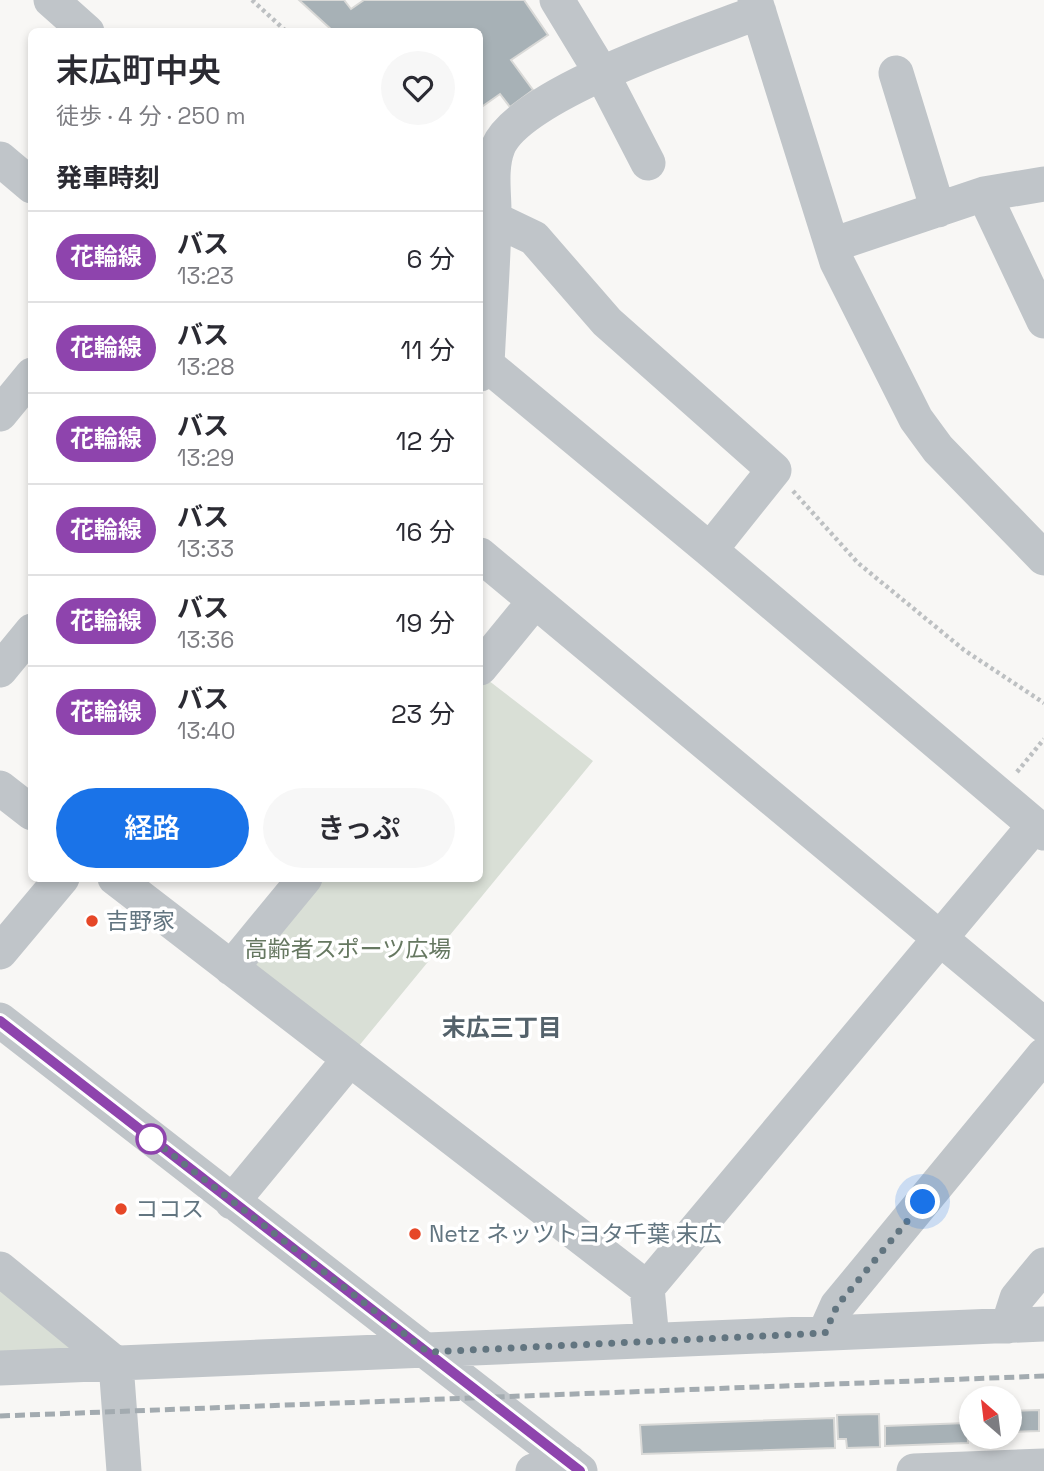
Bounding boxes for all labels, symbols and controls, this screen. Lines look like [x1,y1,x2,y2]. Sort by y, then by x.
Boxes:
text: 末広町中央 [56,50,221,92]
button: heart [381,51,455,125]
text: 徒歩 · 4 分 · 250 m [56,101,246,131]
text: 発車時刻 [56,161,160,195]
text: バス [177,227,229,261]
text: 花輪線 [70,241,142,272]
text: 6 分 [406,242,455,276]
text: 13:23 [177,261,234,291]
text: バス [177,318,229,352]
text: 花輪線 [70,332,142,363]
text: 11 分 [401,333,455,367]
text: 13:28 [177,352,235,382]
text: バス [177,409,229,443]
text: 花輪線 [70,423,142,454]
text: 12 分 [396,424,455,458]
text: 13:29 [177,443,234,473]
text: バス [177,500,229,534]
text: 花輪線 [70,514,142,545]
text: 16 分 [396,515,455,549]
text: 13:33 [177,534,234,564]
text: バス [177,591,229,625]
text: 花輪線 [70,605,142,636]
text: 19 分 [396,606,455,640]
text: 13:36 [177,625,234,655]
text: バス [177,682,229,716]
text: 花輪線 [70,696,142,727]
text: 23 分 [391,697,455,731]
text: 13:40 [177,716,235,746]
button: 経路 [56,788,249,868]
button: きっぷ [263,788,455,868]
place label: 吉野家 [106,906,175,936]
marker: 吉野家 [84,913,100,929]
park label: 高齢者スポーツ広場 [245,934,451,964]
district label: 末広三丁目 [442,1012,562,1043]
unlabelled marker [136,1124,166,1154]
your location [905,1184,940,1219]
place label: ココス [135,1194,204,1224]
marker: ココス [113,1201,129,1217]
place label: Netz ネッツトヨタ千葉 末広 [429,1219,722,1249]
marker: Netz ネッツトヨタ千葉 末広 [407,1226,423,1242]
north arrow [959,1386,1022,1449]
map controls [959,1386,1022,1449]

